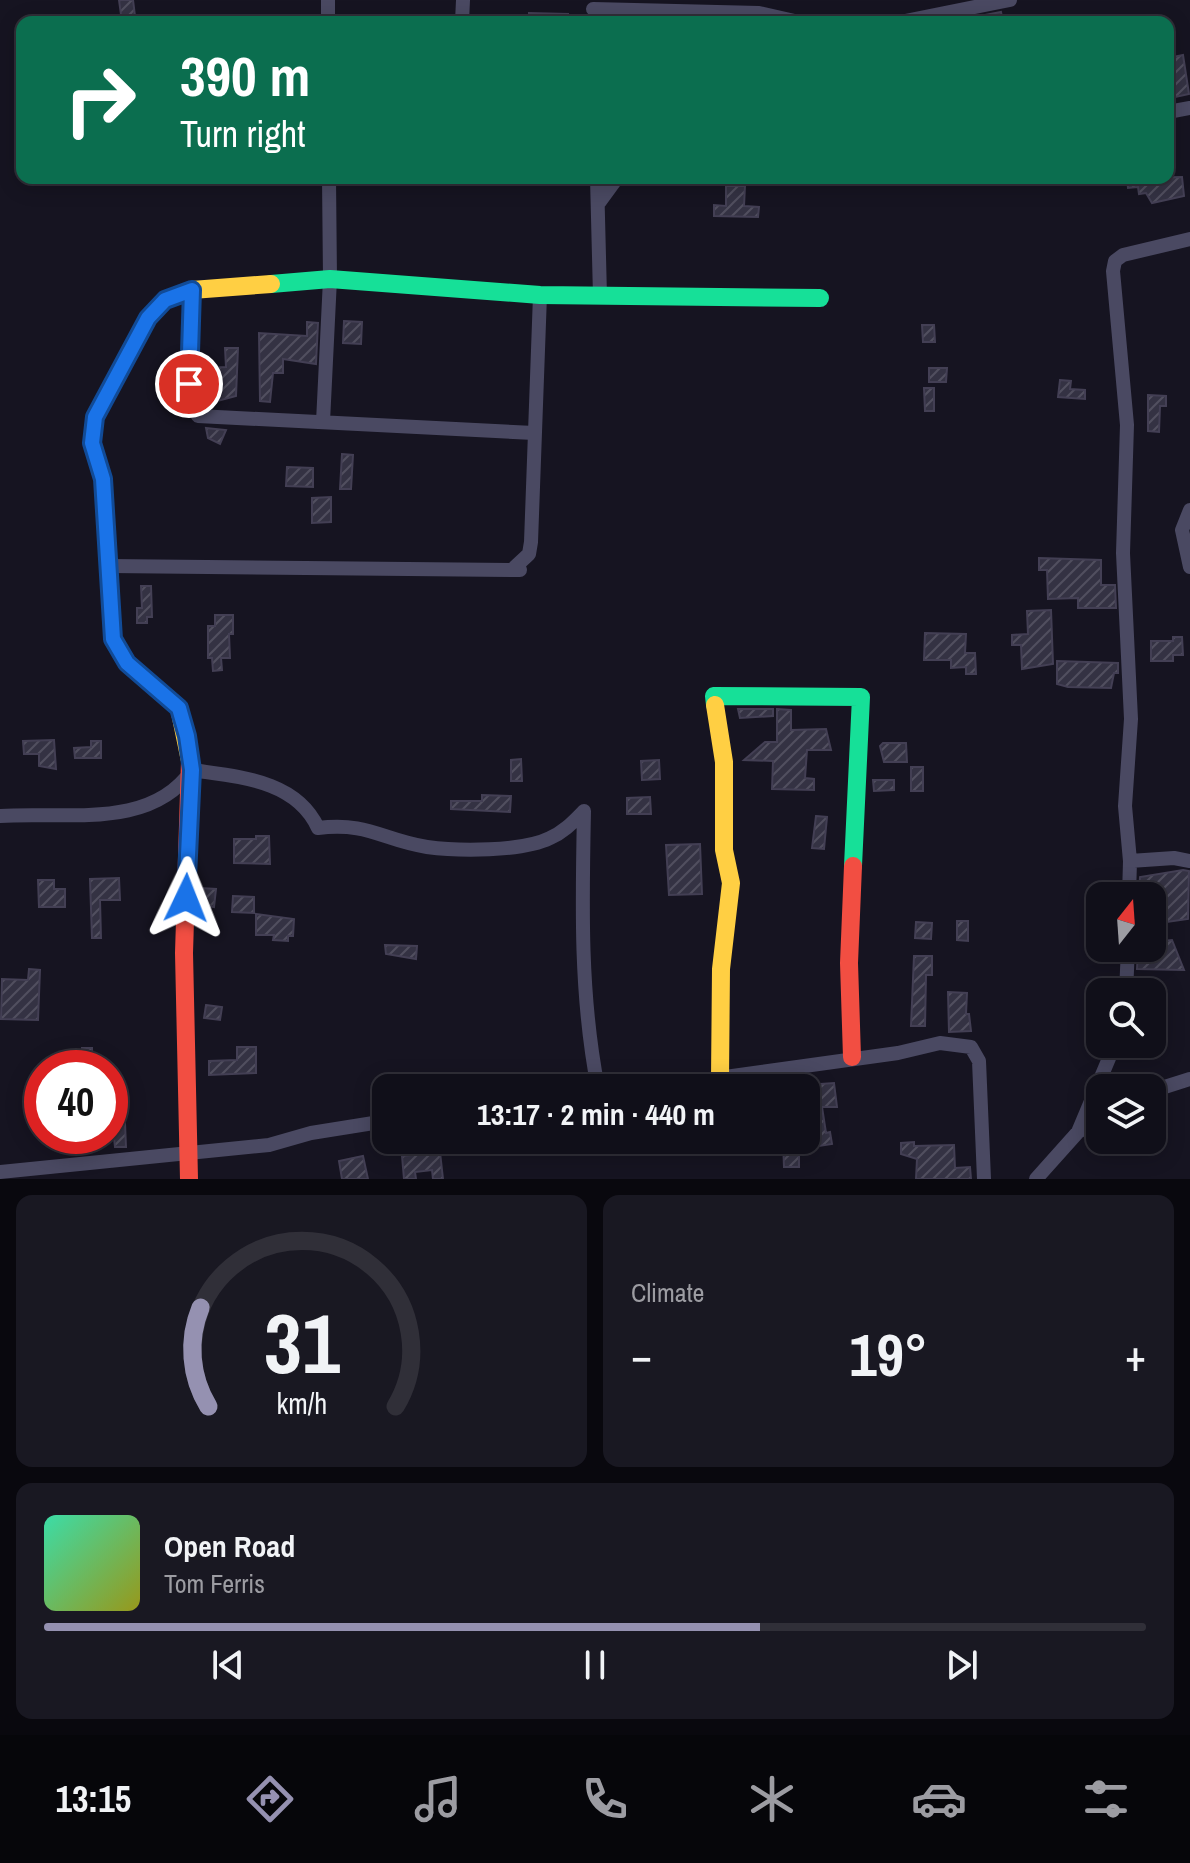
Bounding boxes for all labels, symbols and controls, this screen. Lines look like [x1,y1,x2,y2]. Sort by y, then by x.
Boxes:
text: 390 m [180,38,310,113]
icon: right [48,48,152,152]
text: Turn right [180,110,305,158]
pin [155,350,223,418]
icon: arrive [167,362,211,406]
position arrow [144,856,228,940]
north arrow [1086,882,1166,962]
map controls [1086,882,1166,1154]
button: search [1086,978,1166,1058]
speed limit sign: 40 [24,1050,128,1154]
button: layers [1086,1074,1166,1154]
text: 13:17 · 2 min · 440 m [477,1094,715,1134]
text: Climate [631,1275,704,1310]
text: 31 [264,1287,339,1399]
text: 19° [849,1314,928,1395]
text: − [631,1325,652,1385]
text: + [1125,1325,1146,1385]
text: km/h [276,1384,327,1423]
text: Open Road [164,1526,295,1566]
text: Tom Ferris [164,1566,265,1601]
icon: previous [206,1643,250,1687]
icon: pause [573,1643,617,1687]
icon: next [940,1643,984,1687]
icon: directions [242,1771,298,1827]
icon: music [410,1771,466,1827]
icon: phone [577,1771,633,1827]
icon: climate [744,1771,800,1827]
icon: car [911,1771,967,1827]
icon: filters [1078,1771,1134,1827]
text: 13:15 [56,1775,131,1823]

